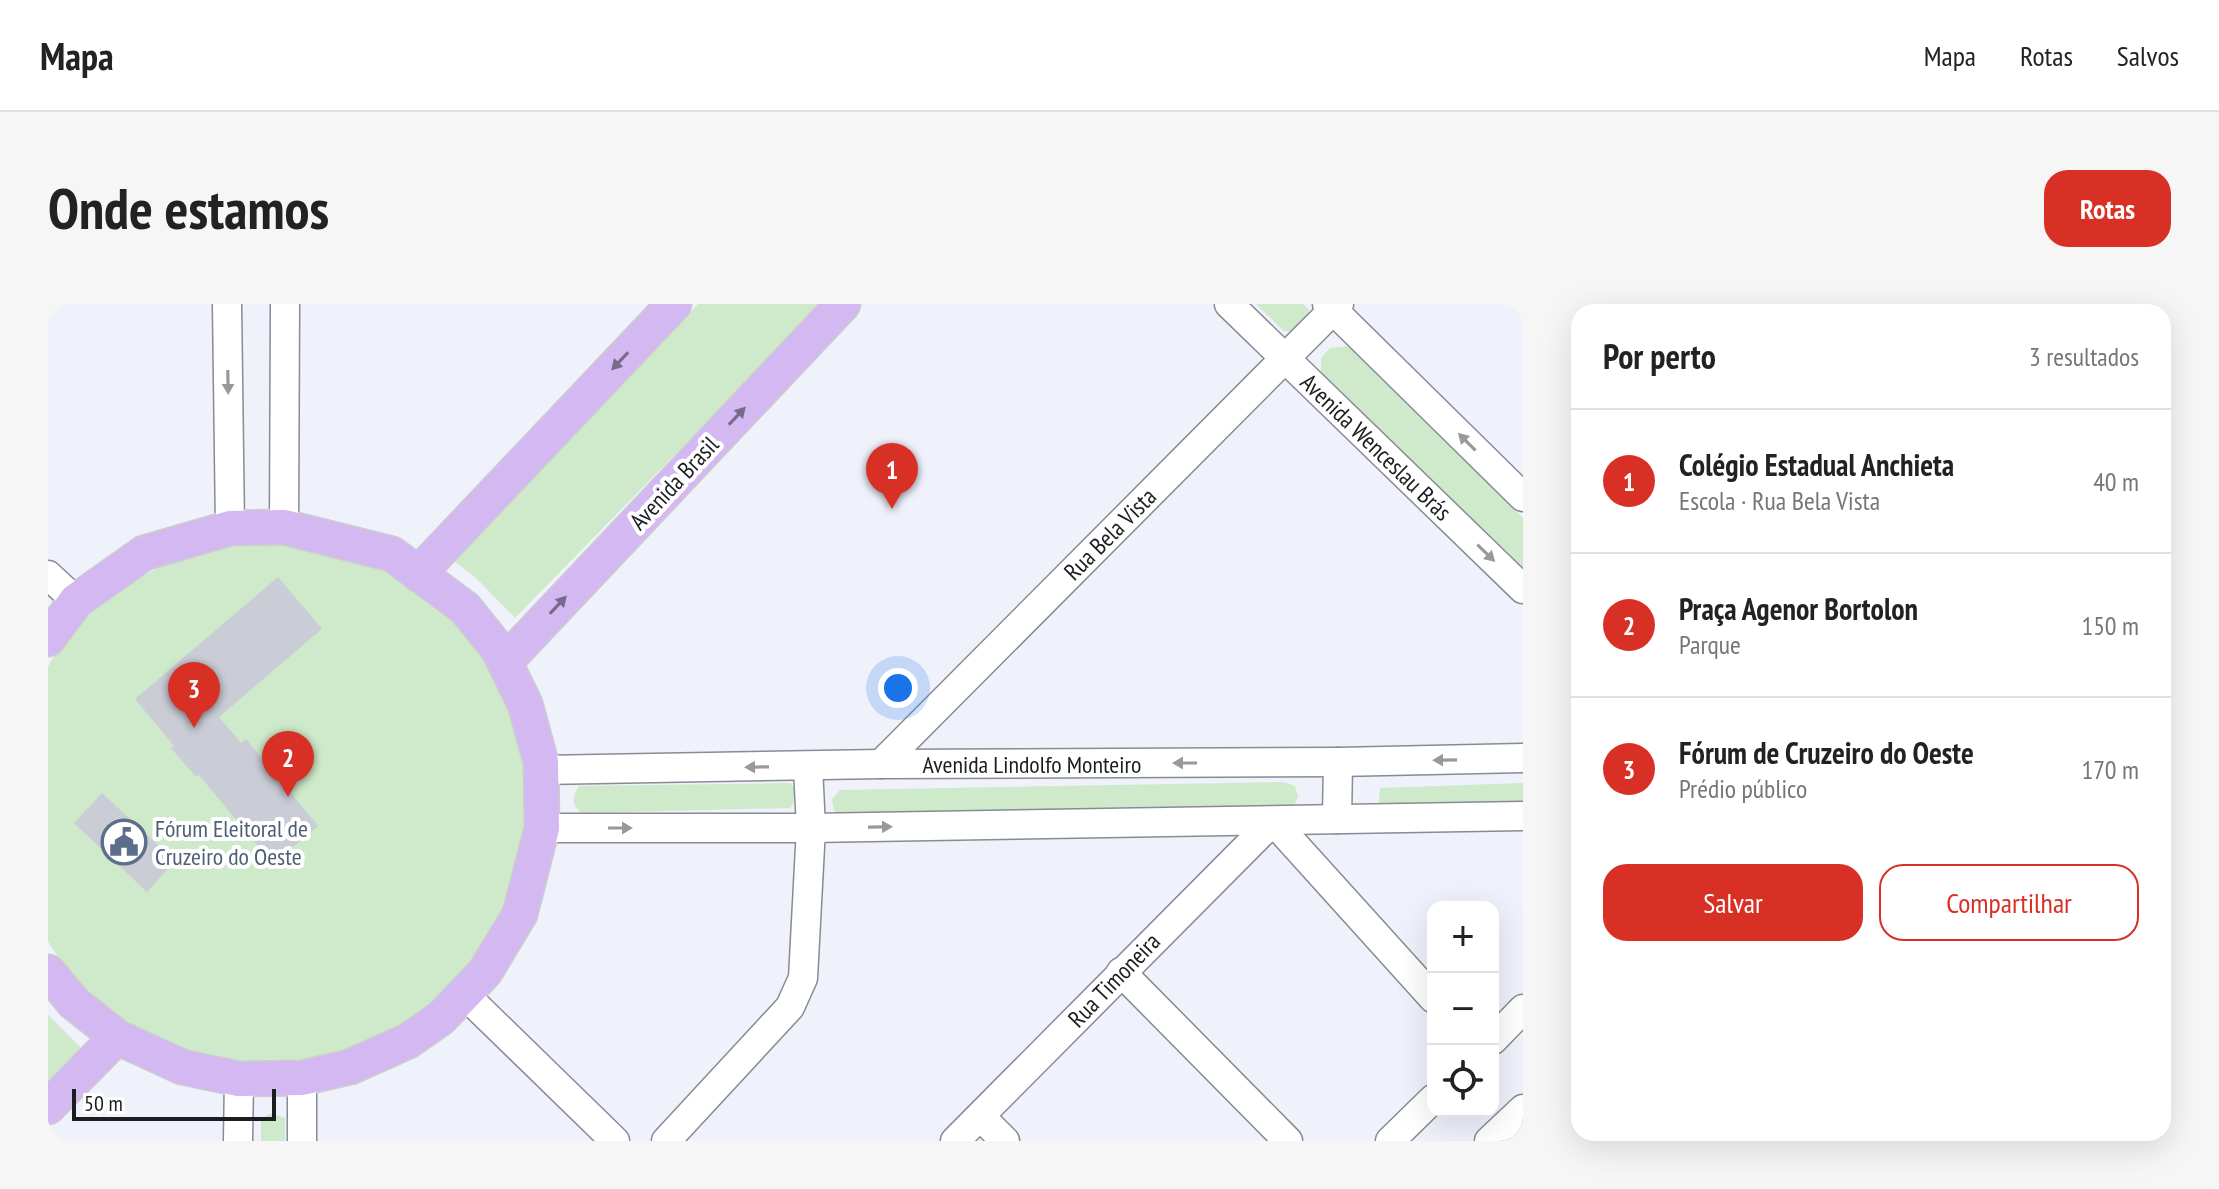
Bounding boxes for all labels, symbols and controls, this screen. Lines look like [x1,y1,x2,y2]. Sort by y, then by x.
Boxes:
text: Mapa [40,31,114,80]
text: Mapa [1924,37,1976,74]
text: Rotas [2020,37,2073,74]
text: Salvos [2117,37,2179,74]
button: Rotas [2044,170,2171,247]
text: Onde estamos [48,172,329,244]
text: Por perto [1603,334,1716,378]
text: 3 resultados [2029,340,2139,373]
one-way arrow [611,351,629,370]
street label: Avenida Wenceslau Brás [1294,367,1458,527]
one-way arrow [222,370,234,395]
one-way arrow [727,407,745,426]
street label: Avenida Brasil [623,429,726,536]
one-way arrow [1459,433,1477,452]
pin: 1 [866,443,918,509]
text: Colégio Estadual Anchieta [1679,445,1954,484]
text: 1 [1623,465,1635,498]
text: 40 m [2093,465,2139,498]
street label: Rua Bela Vista [1057,481,1163,587]
text: Escola · Rua Bela Vista [1679,484,1880,517]
one-way arrow [1476,544,1495,562]
text: Praça Agenor Bortolon [1679,589,1918,628]
one-way arrow [549,596,567,615]
text: 2 [1623,609,1635,642]
text: 150 m [2081,609,2139,642]
text: Parque [1679,628,1741,661]
pin: 3 [168,662,220,728]
your location [878,668,918,708]
pin: 2 [262,731,314,797]
text: Fórum de Cruzeiro do Oeste [1679,733,1974,772]
street label: Avenida Lindolfo Monteiro [923,749,1141,780]
text: 3 [1623,753,1635,786]
text: 170 m [2081,753,2139,786]
one-way arrow [1432,754,1457,766]
one-way arrow [1172,757,1197,769]
one-way arrow [744,761,769,774]
text: Prédio público [1679,772,1807,805]
place label: Fórum Eleitoral de Cruzeiro do Oeste [155,813,308,872]
public building icon: Fórum Eleitoral de Cruzeiro do Oeste [100,818,148,866]
one-way arrow [868,821,893,833]
one-way arrow [608,822,633,834]
button: Salvar [1603,864,1863,941]
button: Compartilhar [1879,864,2139,941]
map controls [1427,901,1499,1117]
button: + [1427,901,1499,973]
street label: Rua Timoneira [1061,926,1167,1034]
button: − [1427,973,1499,1045]
button: locate [1427,1045,1499,1117]
scale bar [72,1085,276,1121]
text: 50 m [84,1089,123,1117]

